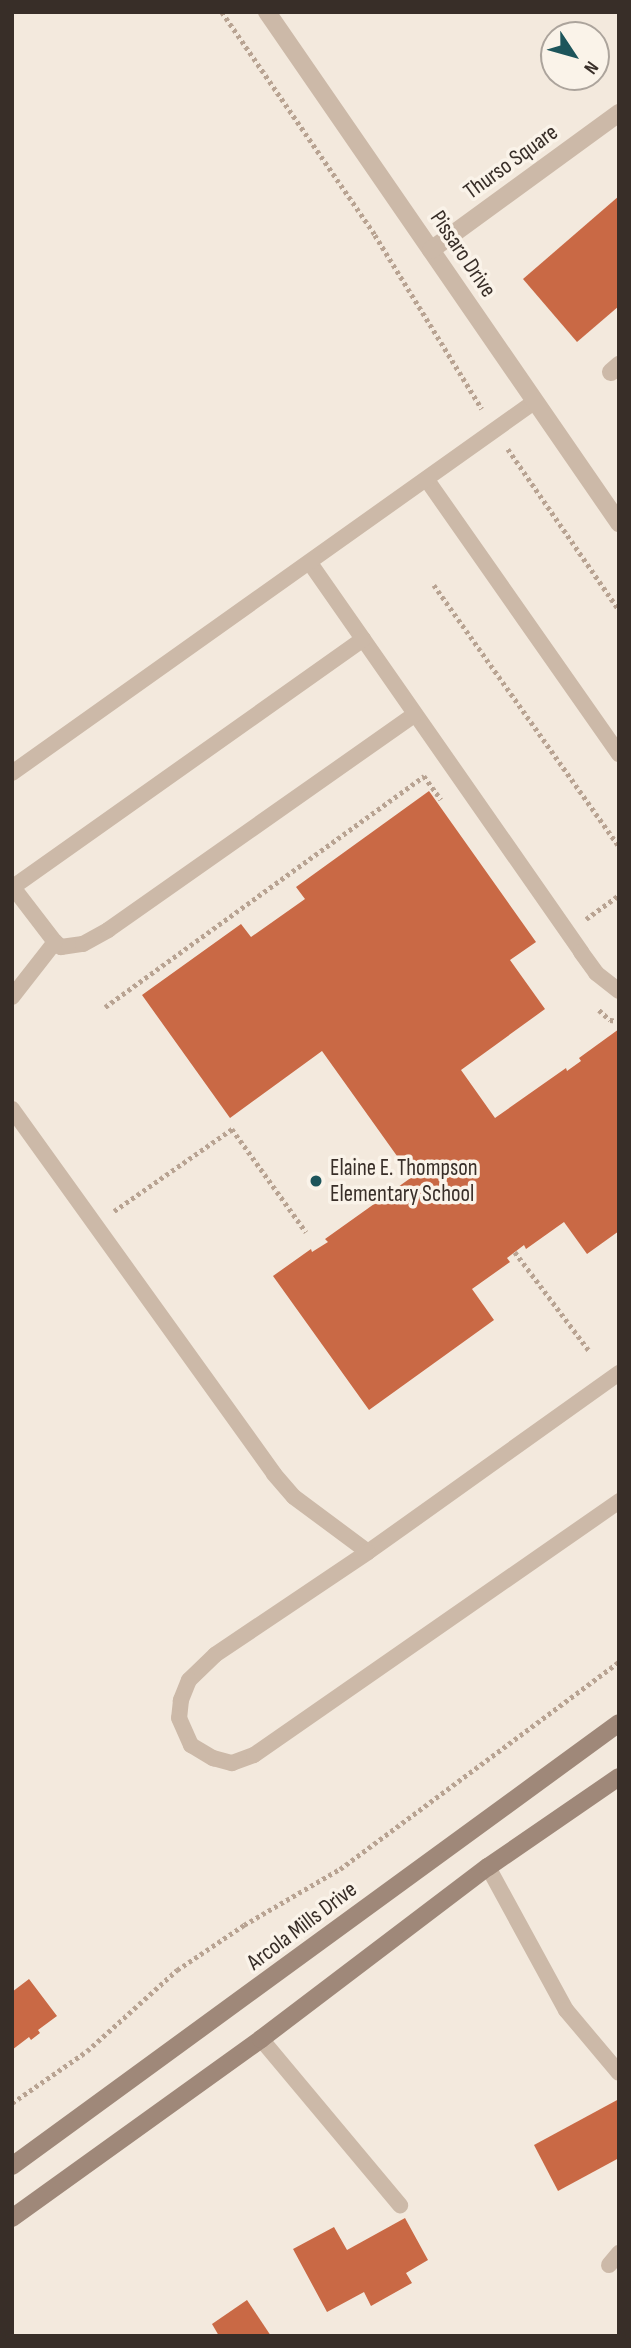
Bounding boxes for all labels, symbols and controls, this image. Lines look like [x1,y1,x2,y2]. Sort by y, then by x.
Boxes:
north arrow [540,21,610,91]
text: N [578,57,603,78]
street label: Thurso Square [459,119,563,205]
street label: Pissaro Drive [424,205,502,303]
place label: Elaine E. Thompson Elementary School [330,1154,478,1208]
marker: Elaine E. Thompson Elementary School [308,1173,324,1189]
street label: Arcola Mills Drive [242,1876,362,1976]

